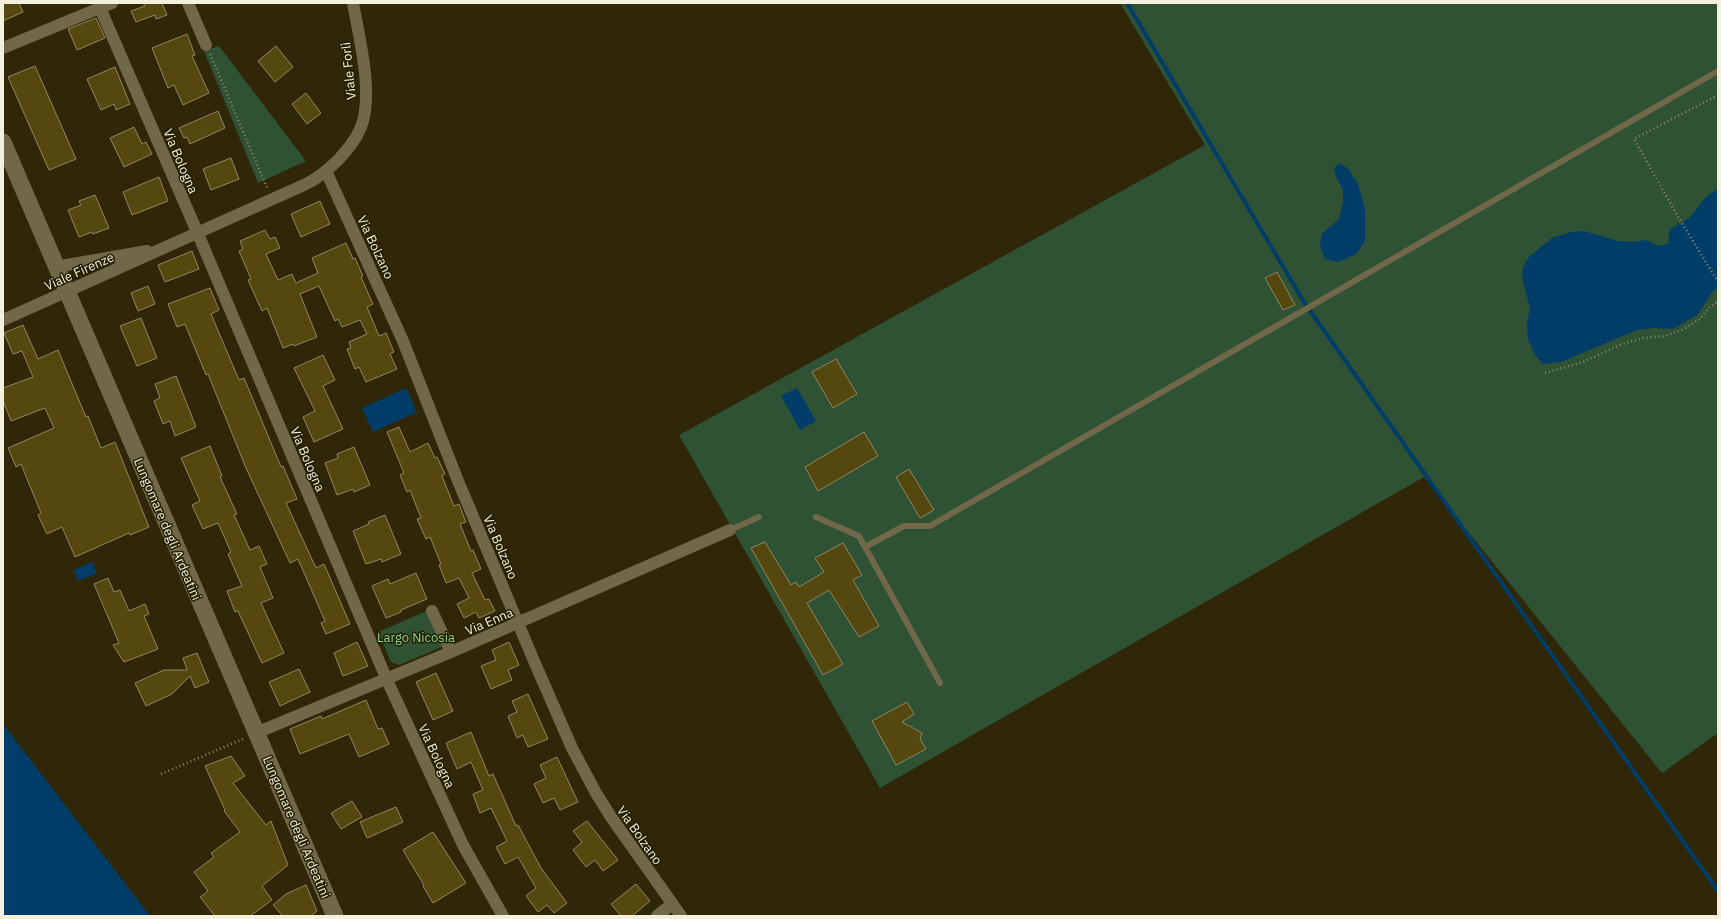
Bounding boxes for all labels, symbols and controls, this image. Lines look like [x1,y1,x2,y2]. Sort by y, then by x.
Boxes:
street label: Viale Forlì [337,41,360,100]
street label: Via Bologna [159,126,202,196]
street label: Via Bolzano [353,213,398,282]
street label: Viale Firenze [42,249,117,294]
street label: Via Bologna [286,424,329,494]
street label: Lungomare degli Ardeatini [130,455,205,603]
street label: Via Bolzano [479,513,522,582]
street label: Via Enna [463,604,516,639]
park label: Largo Nicosia [377,629,455,646]
street label: Via Bologna [414,721,459,791]
street label: Lungomare degli Ardeatini [259,753,334,901]
street label: Via Bolzano [613,803,666,868]

